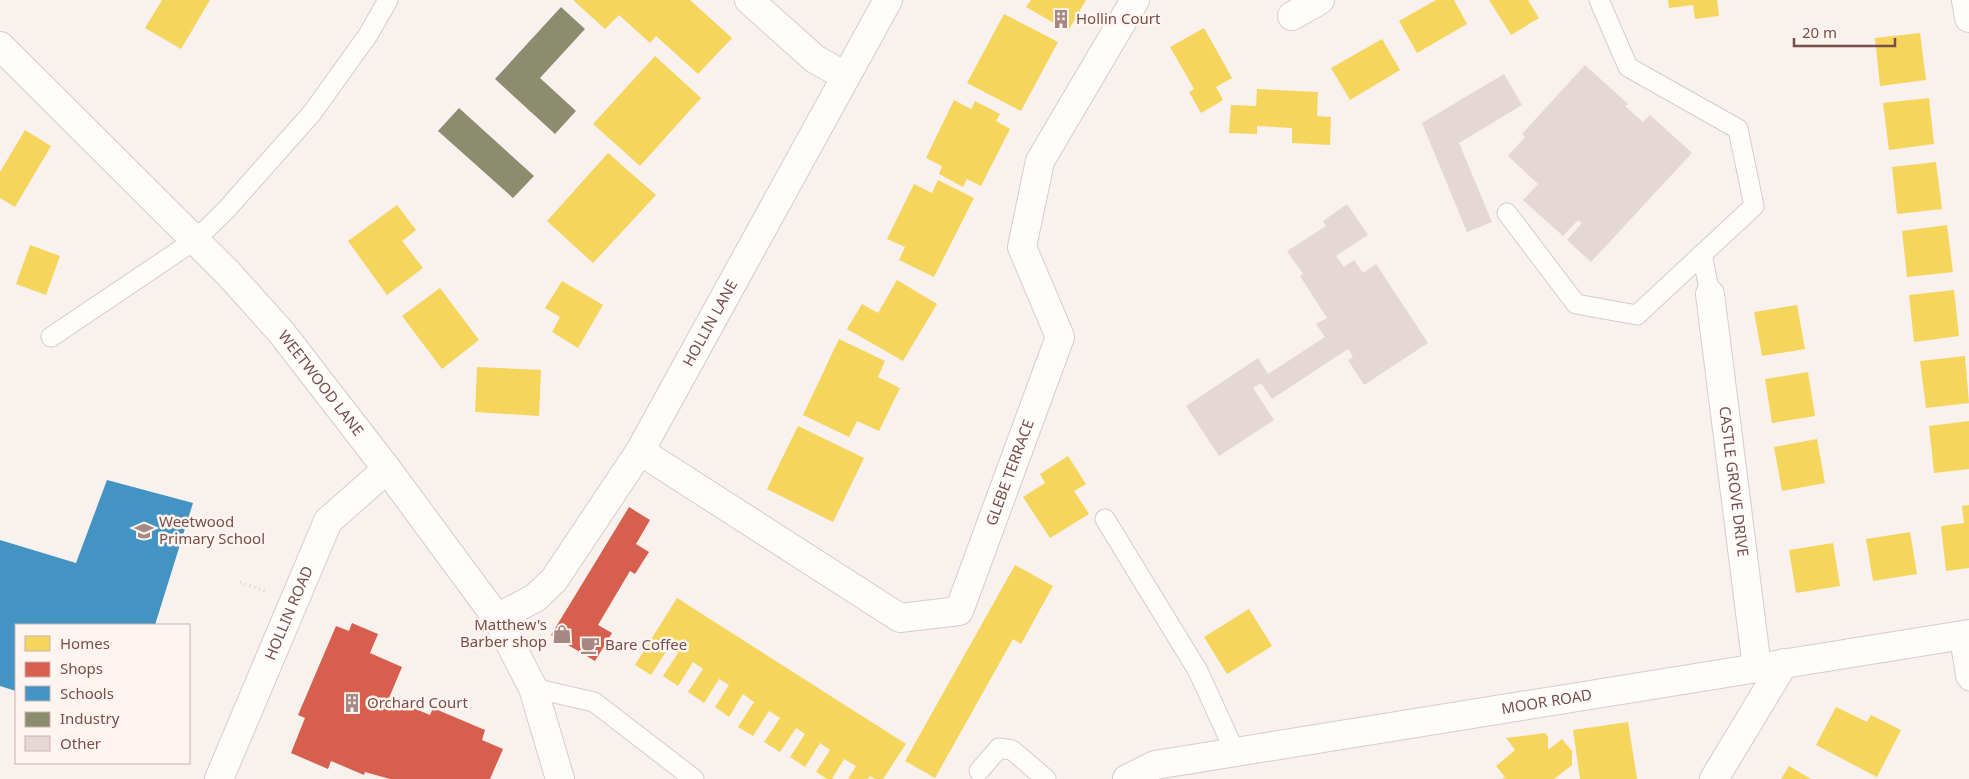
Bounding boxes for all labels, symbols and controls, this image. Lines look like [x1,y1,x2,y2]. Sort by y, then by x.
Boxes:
building icon: Hollin Court [1050,8,1072,30]
place label: Hollin Court [1076,8,1161,28]
scale bar [1794,15,1895,47]
text: 20 m [1802,22,1837,42]
street label: HOLLIN LANE [677,276,741,370]
street label: WEETWOOD LANE [274,326,369,440]
street label: CASTLE GROVE DRIVE [1715,405,1754,558]
street label: GLEBE TERRACE [980,416,1038,528]
place label: Weetwood Primary School [159,511,265,548]
school or university icon: Weetwood Primary School [133,520,155,542]
street label: HOLLIN ROAD [259,563,317,663]
place label: Matthew's Barber shop [460,614,547,651]
shop icon: Matthew's Barber shop [551,623,573,645]
legend [15,624,190,764]
text: Homes [60,633,110,653]
cafe icon: Bare Coffee [579,634,601,656]
place label: Bare Coffee [605,634,687,654]
text: Shops [60,658,103,678]
text: Schools [60,683,114,703]
street label: MOOR ROAD [1500,684,1593,718]
building icon: Orchard Court [341,692,363,714]
place label: Orchard Court [367,692,469,712]
text: Industry [60,708,120,728]
text: Other [60,733,101,753]

